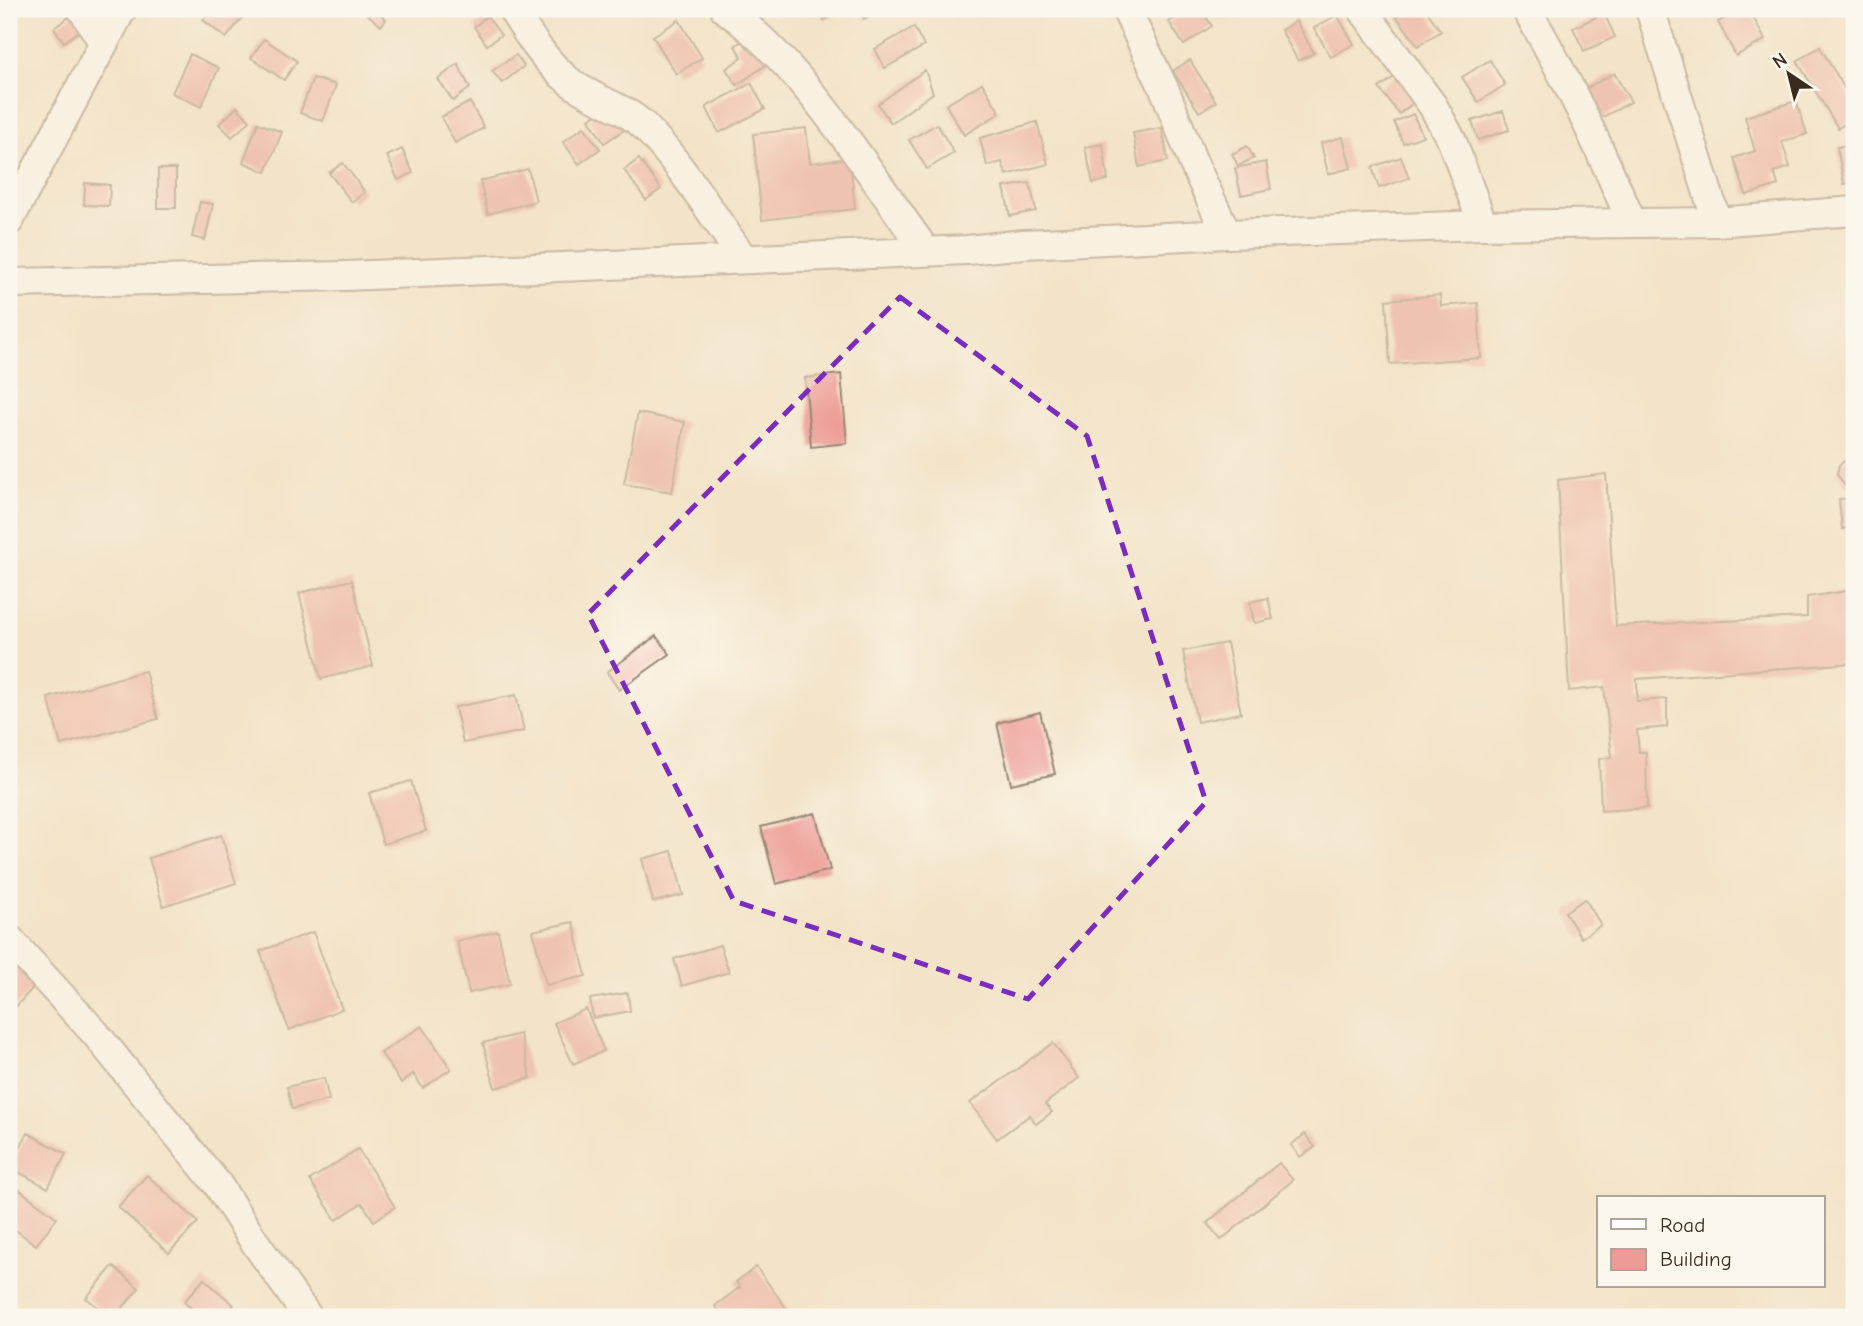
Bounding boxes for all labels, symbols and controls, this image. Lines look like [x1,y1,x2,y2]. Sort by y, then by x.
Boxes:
north arrow [1755,38,1825,108]
text: N [1768,48,1791,73]
legend [1597,1196,1825,1288]
text: Road [1660,1213,1705,1237]
text: Building [1660,1247,1732,1271]

